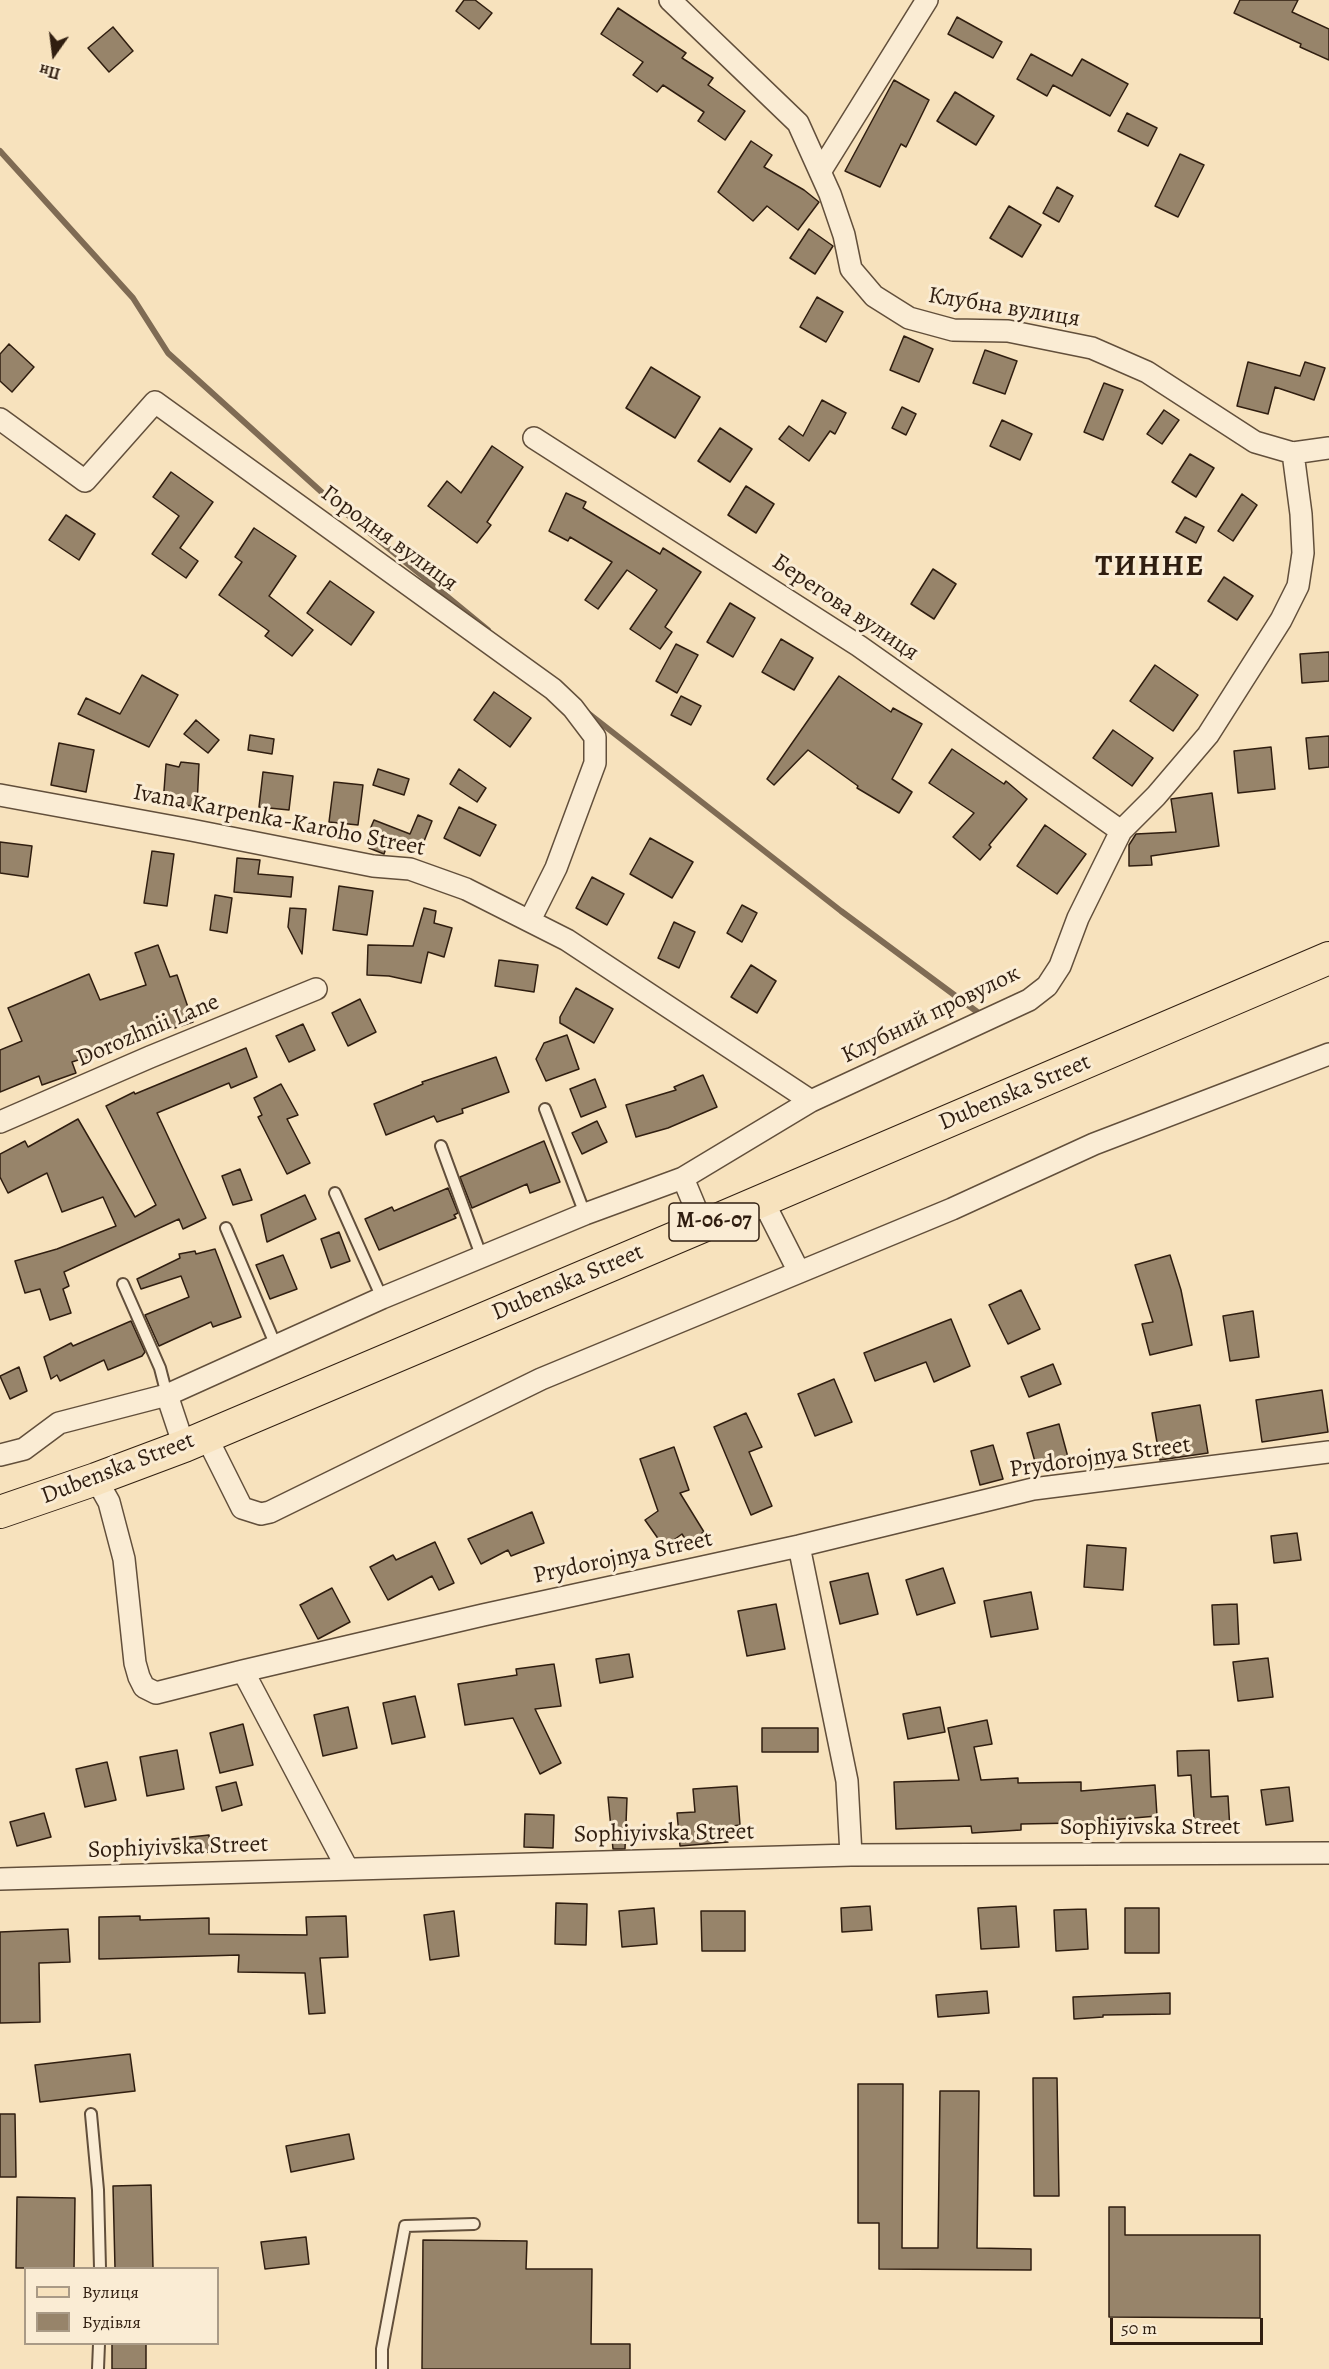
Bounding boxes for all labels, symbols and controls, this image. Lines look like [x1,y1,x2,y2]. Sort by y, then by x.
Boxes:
north arrow [24,24,84,84]
text: Пн [37,58,62,85]
street label: Клубна вулиця [926,282,1082,334]
street label: Городня вулиця [315,480,463,598]
street label: Берегова вулиця [766,548,924,668]
district label: ТИННЕ [1095,550,1205,586]
street label: Ivana Karpenka-Karoho Street [131,779,427,863]
street label: Клубний провулок [837,959,1025,1071]
street label: Dorozhnii Lane [72,988,224,1074]
street label: Dubenska Street [935,1048,1095,1138]
road number: М-06-07 [669,1203,759,1241]
street label: Dubenska Street [488,1238,648,1328]
street label: Dubenska Street [37,1427,199,1511]
street label: Prydorojnya Street [1008,1431,1192,1485]
street label: Prydorojnya Street [531,1525,715,1591]
street label: Sophiyivska Street [1060,1814,1240,1842]
street label: Sophiyivska Street [573,1818,755,1850]
street label: Sophiyivska Street [87,1830,269,1866]
legend [24,2267,219,2345]
text: Вулиця [82,2280,139,2304]
scale bar [1113,2306,1266,2344]
text: Будівля [82,2310,141,2334]
text: 50 m [1121,2316,1157,2340]

